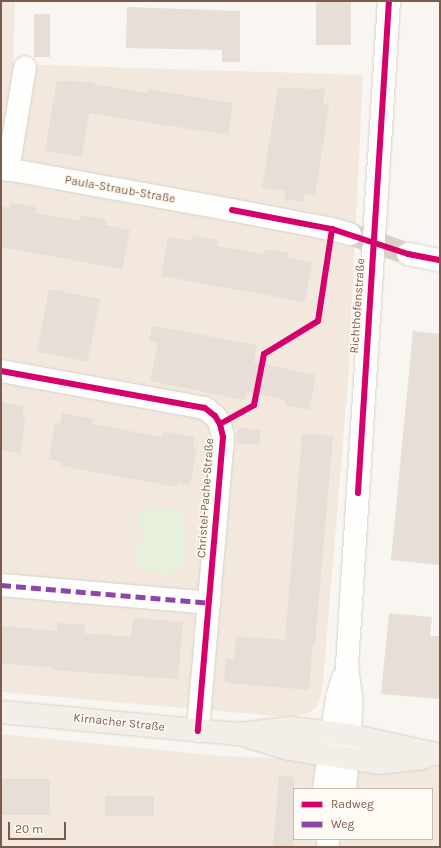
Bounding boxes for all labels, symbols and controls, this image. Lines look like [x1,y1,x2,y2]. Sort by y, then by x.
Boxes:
street label: Paula-Straub-Straße [64,173,176,207]
street label: Richthofenstraße [347,258,369,354]
street label: Christel-Pache-Straße [195,438,217,558]
street label: Kirnacher Straße [72,711,166,735]
legend [293,788,433,840]
text: Radweg [331,797,374,811]
scale bar [10,814,68,840]
text: Weg [331,817,354,831]
text: 20 m [15,822,43,836]

